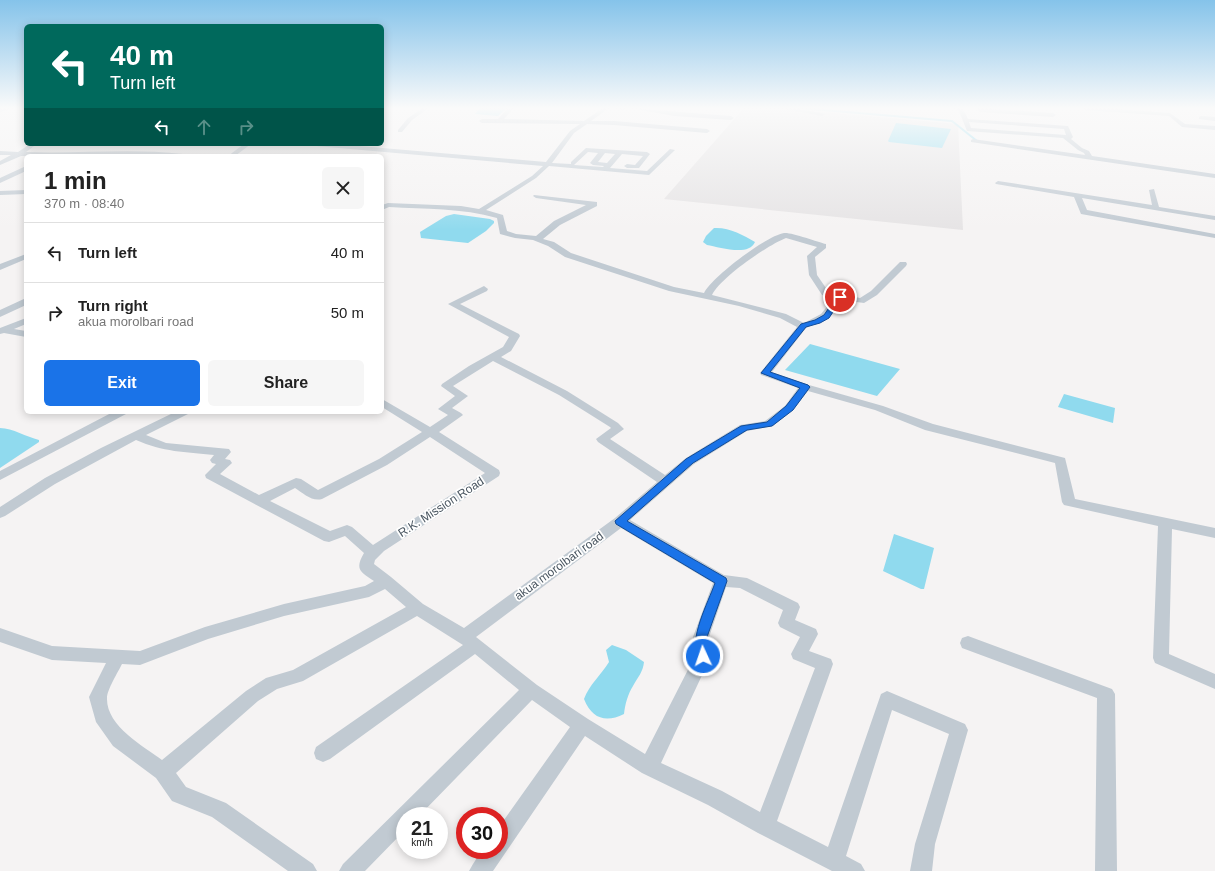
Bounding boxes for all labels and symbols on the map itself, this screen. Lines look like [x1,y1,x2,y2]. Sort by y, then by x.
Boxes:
pin [823,280,857,314]
street label: R.K. Mission Road [396,474,486,540]
street label: akua morolbari road [512,529,606,603]
position arrow [682,635,724,677]
speed limit sign: 30 [456,807,508,859]

